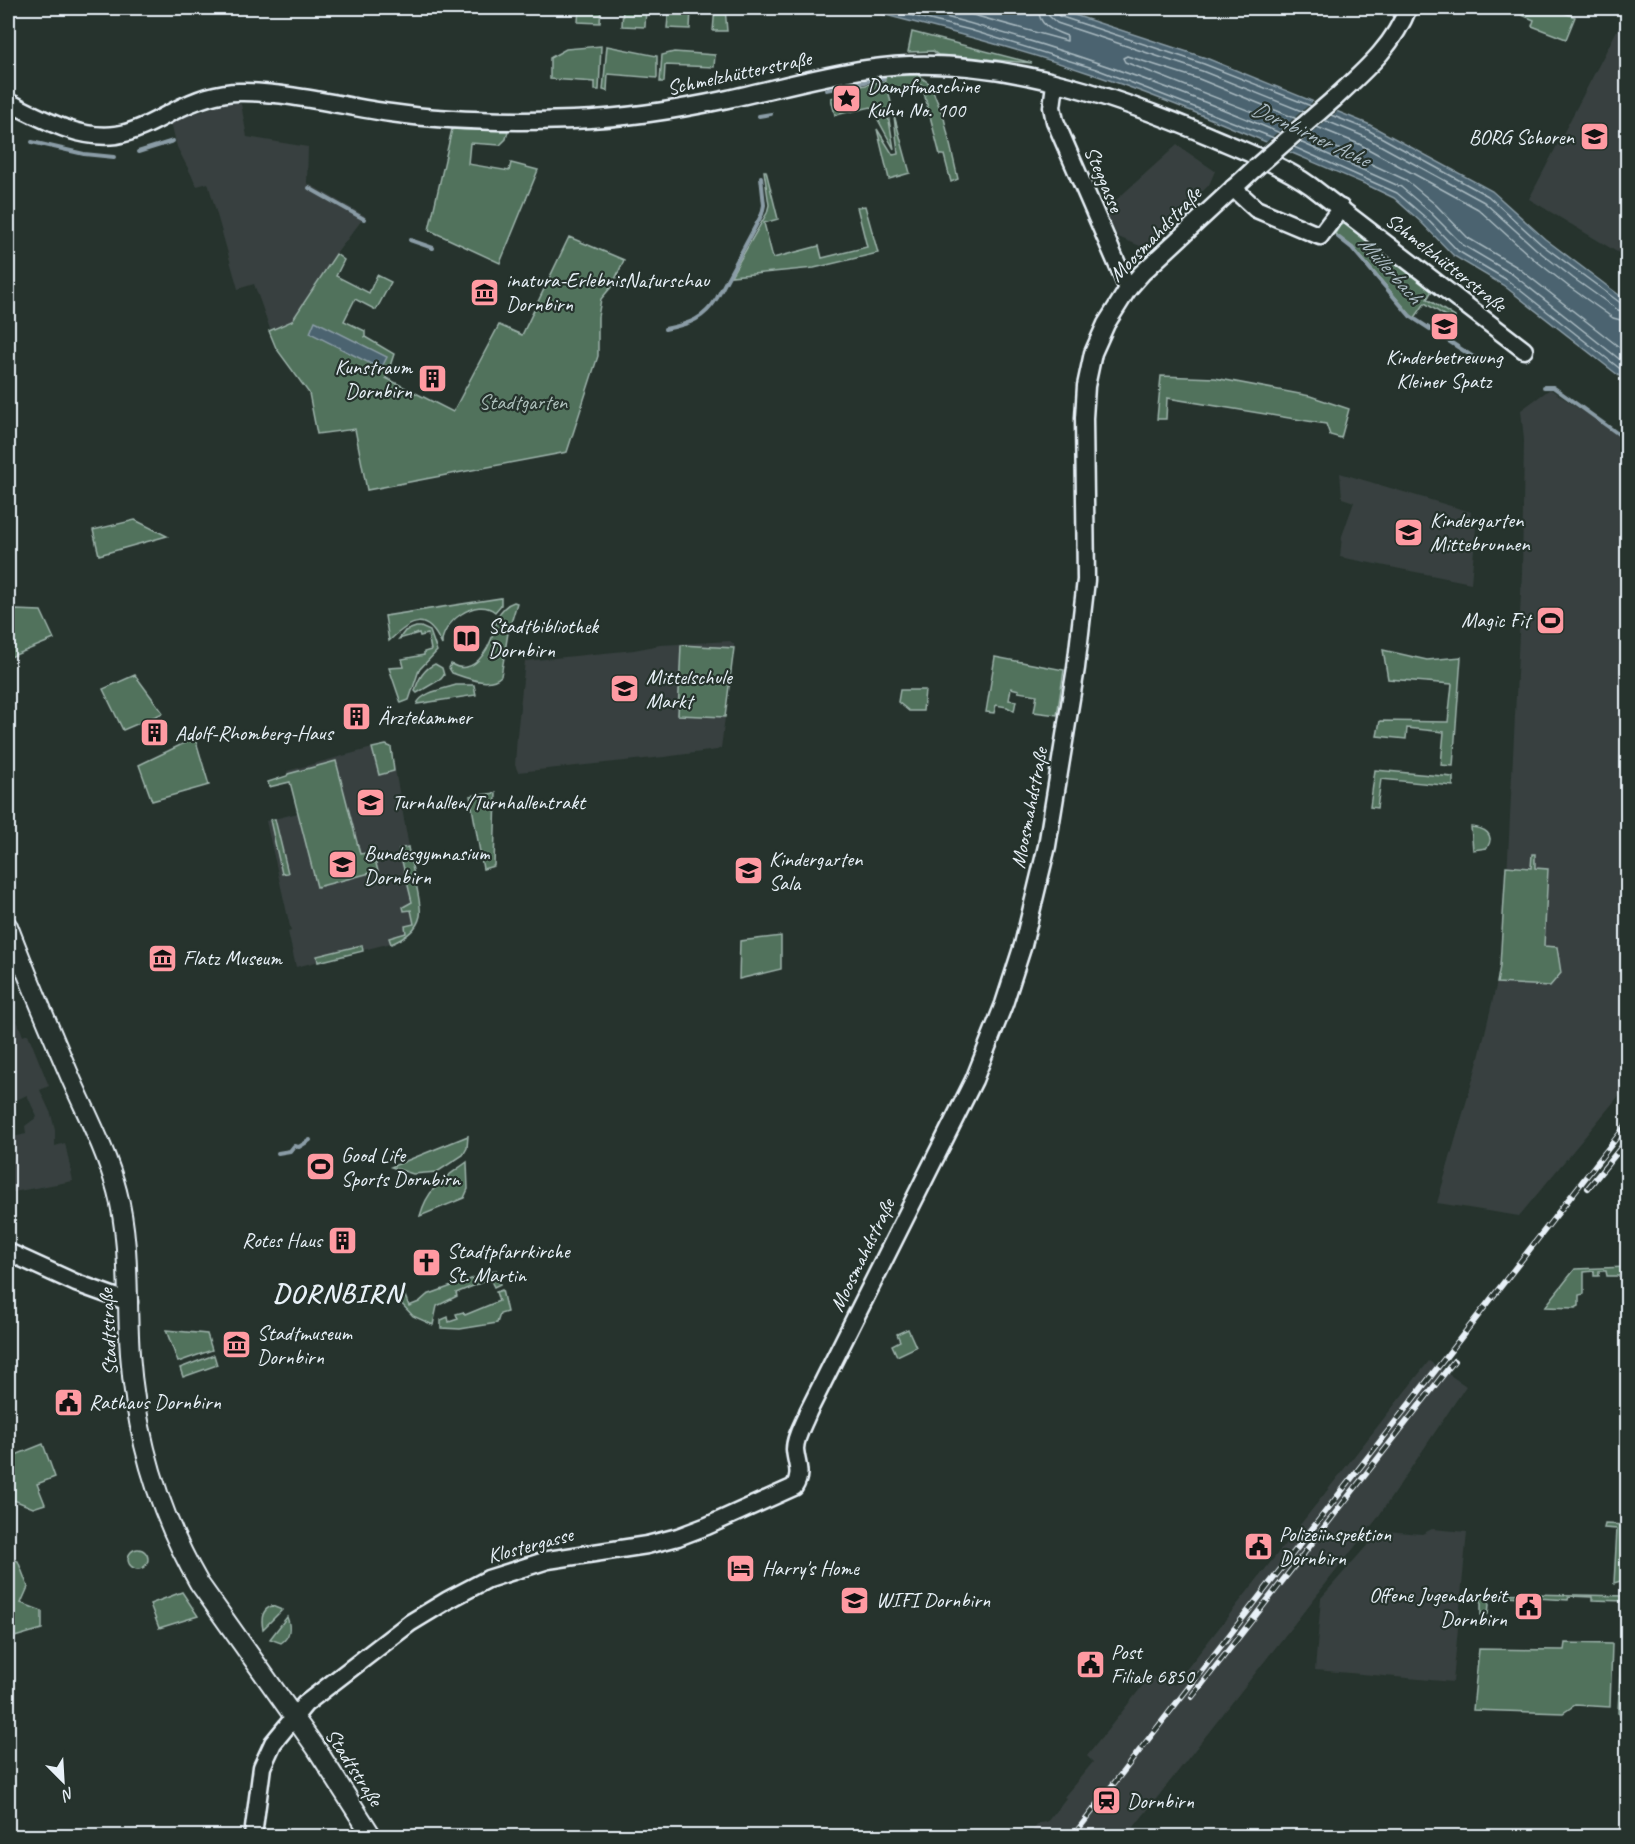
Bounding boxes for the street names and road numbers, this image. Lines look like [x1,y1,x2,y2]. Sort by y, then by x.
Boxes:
street label: Schmelzhütterstraße [665,45,816,101]
street label: Steggasse [1079,142,1130,217]
street label: Moosmahdstraße [1103,179,1208,287]
street label: Schmelzhütterstraße [1380,207,1513,319]
street label: Moosmahdstraße [1005,743,1054,871]
street label: Moosmahdstraße [824,1192,901,1316]
street label: Stadtstraße [93,1286,123,1376]
street label: Klostergasse [484,1521,578,1569]
street label: Stadtstraße [319,1723,390,1812]

